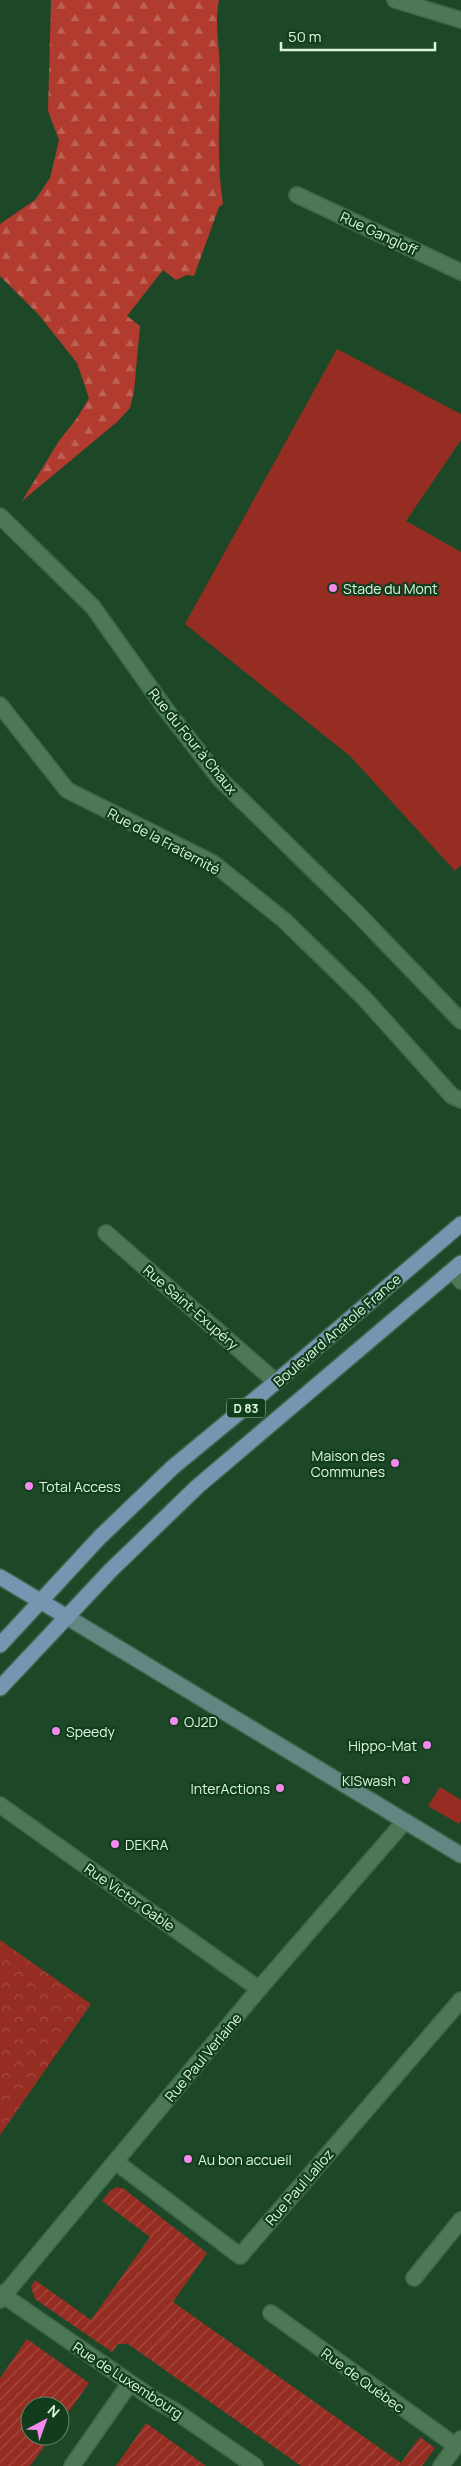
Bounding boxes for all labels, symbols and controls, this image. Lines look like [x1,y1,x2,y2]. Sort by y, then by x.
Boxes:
scale bar [281,20,435,52]
text: 50 m [288,26,322,47]
street label: Rue Gangloff [337,207,421,259]
place label: Stade du Mont [343,579,438,598]
marker: Stade du Mont [327,582,339,594]
street label: Rue du Four à Chaux [144,684,242,798]
street label: Rue de la Fraternité [104,803,224,879]
street label: Rue Saint-Exupéry [139,1260,243,1354]
street label: Boulevard Anatole France [269,1269,405,1391]
road number: D 83 [227,1399,265,1418]
place label: Maison des Communes [311,1446,385,1481]
marker: Maison des Communes [389,1457,401,1469]
place label: Total Access [39,1477,121,1496]
marker: Total Access [23,1480,35,1492]
place label: OJ2D [184,1712,218,1731]
marker: OJ2D [168,1715,180,1727]
place label: Speedy [66,1722,116,1741]
marker: Speedy [50,1725,62,1737]
place label: Hippo-Mat [348,1736,417,1755]
marker: Hippo-Mat [421,1739,433,1751]
place label: KISwash [342,1771,396,1790]
marker: KISwash [400,1774,412,1786]
place label: InterActions [190,1779,270,1798]
marker: InterActions [274,1782,286,1794]
place label: DEKRA [125,1835,169,1854]
marker: DEKRA [109,1838,121,1850]
street label: Rue Victor Gable [81,1859,179,1935]
street label: Rue Paul Verlaine [160,2009,246,2105]
street label: Rue Paul Lalloz [261,2145,337,2229]
place label: Au bon accueil [198,2150,292,2169]
marker: Au bon accueil [182,2153,194,2165]
street label: Rue de Luxembourg [69,2337,187,2423]
street label: Rue de Québec [318,2343,409,2417]
north arrow [20,2396,70,2446]
text: N [44,2400,64,2421]

